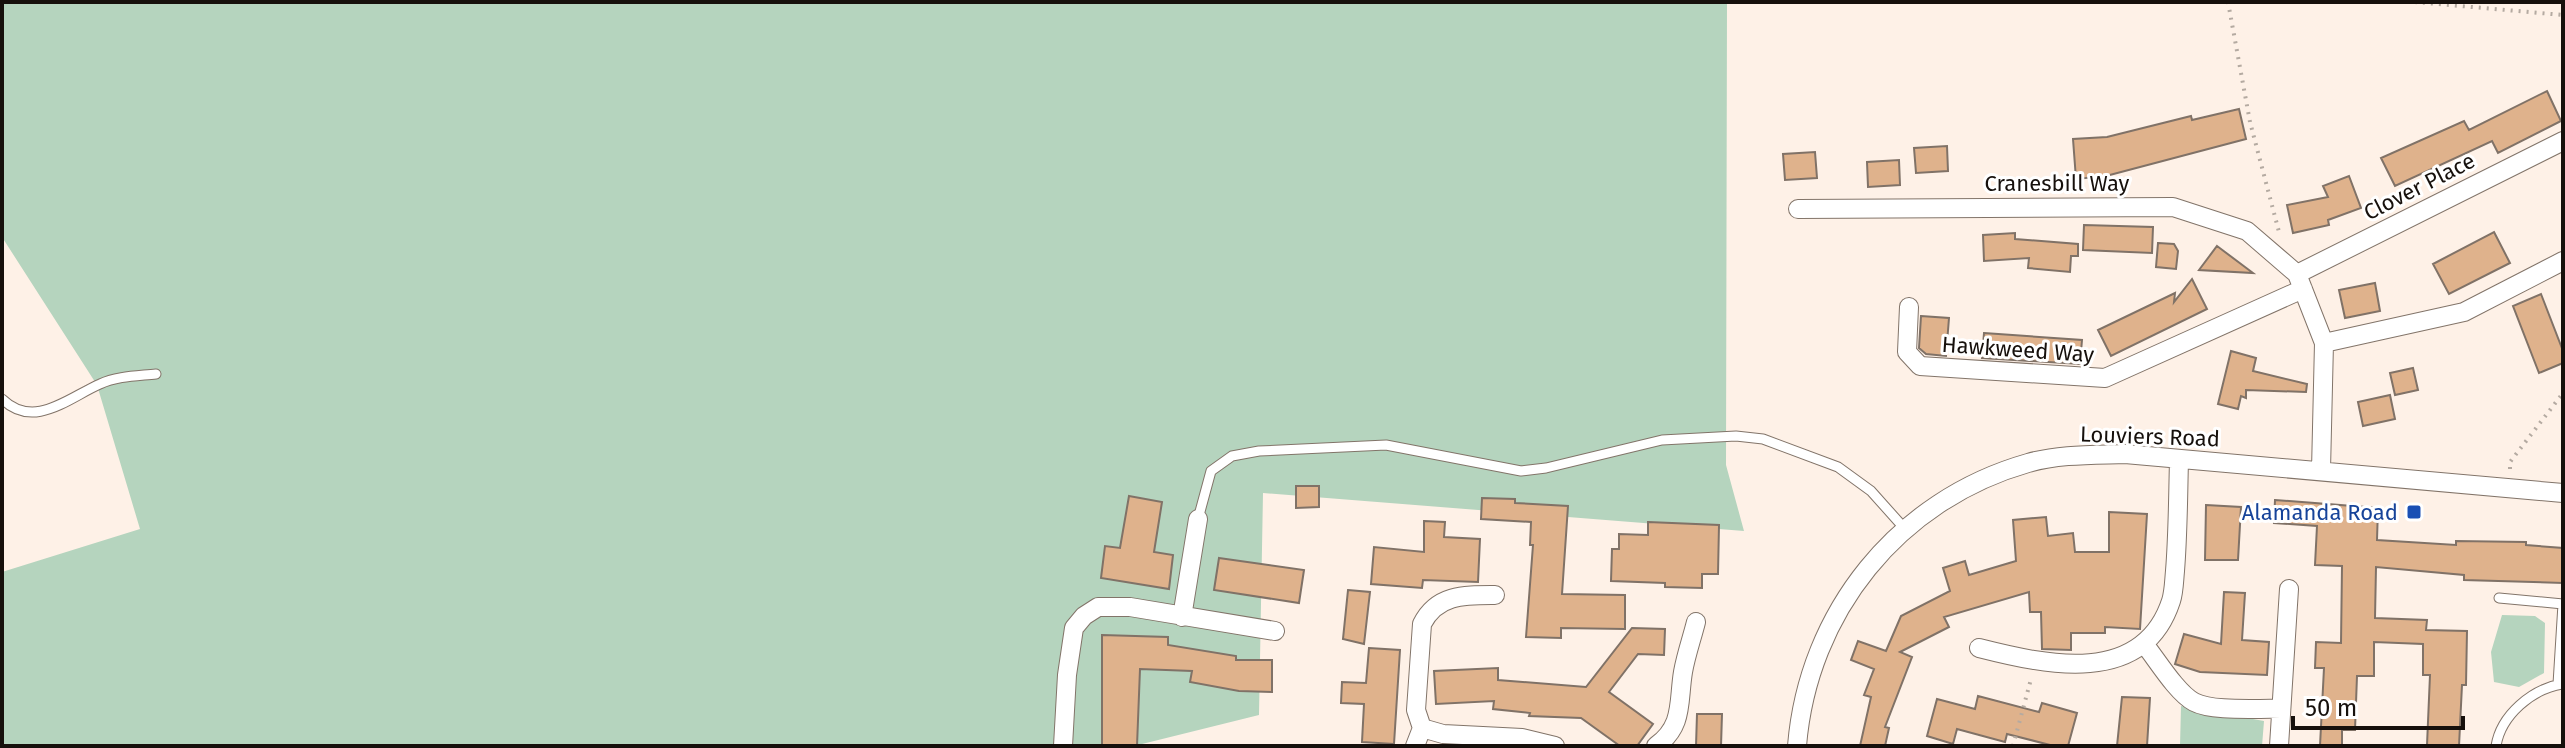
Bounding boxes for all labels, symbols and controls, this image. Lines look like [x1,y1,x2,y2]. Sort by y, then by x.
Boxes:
street label: Clover Place [2359,147,2479,226]
street label: Cranesbill Way [1985,170,2130,197]
street label: Hawkweed Way [1941,331,2095,368]
street label: Louviers Road [2080,421,2220,452]
place label: Alamanda Road [2242,499,2398,526]
marker: Alamanda Road [2405,503,2423,521]
scale bar [2293,680,2463,730]
text: 50 m [2305,694,2357,722]

